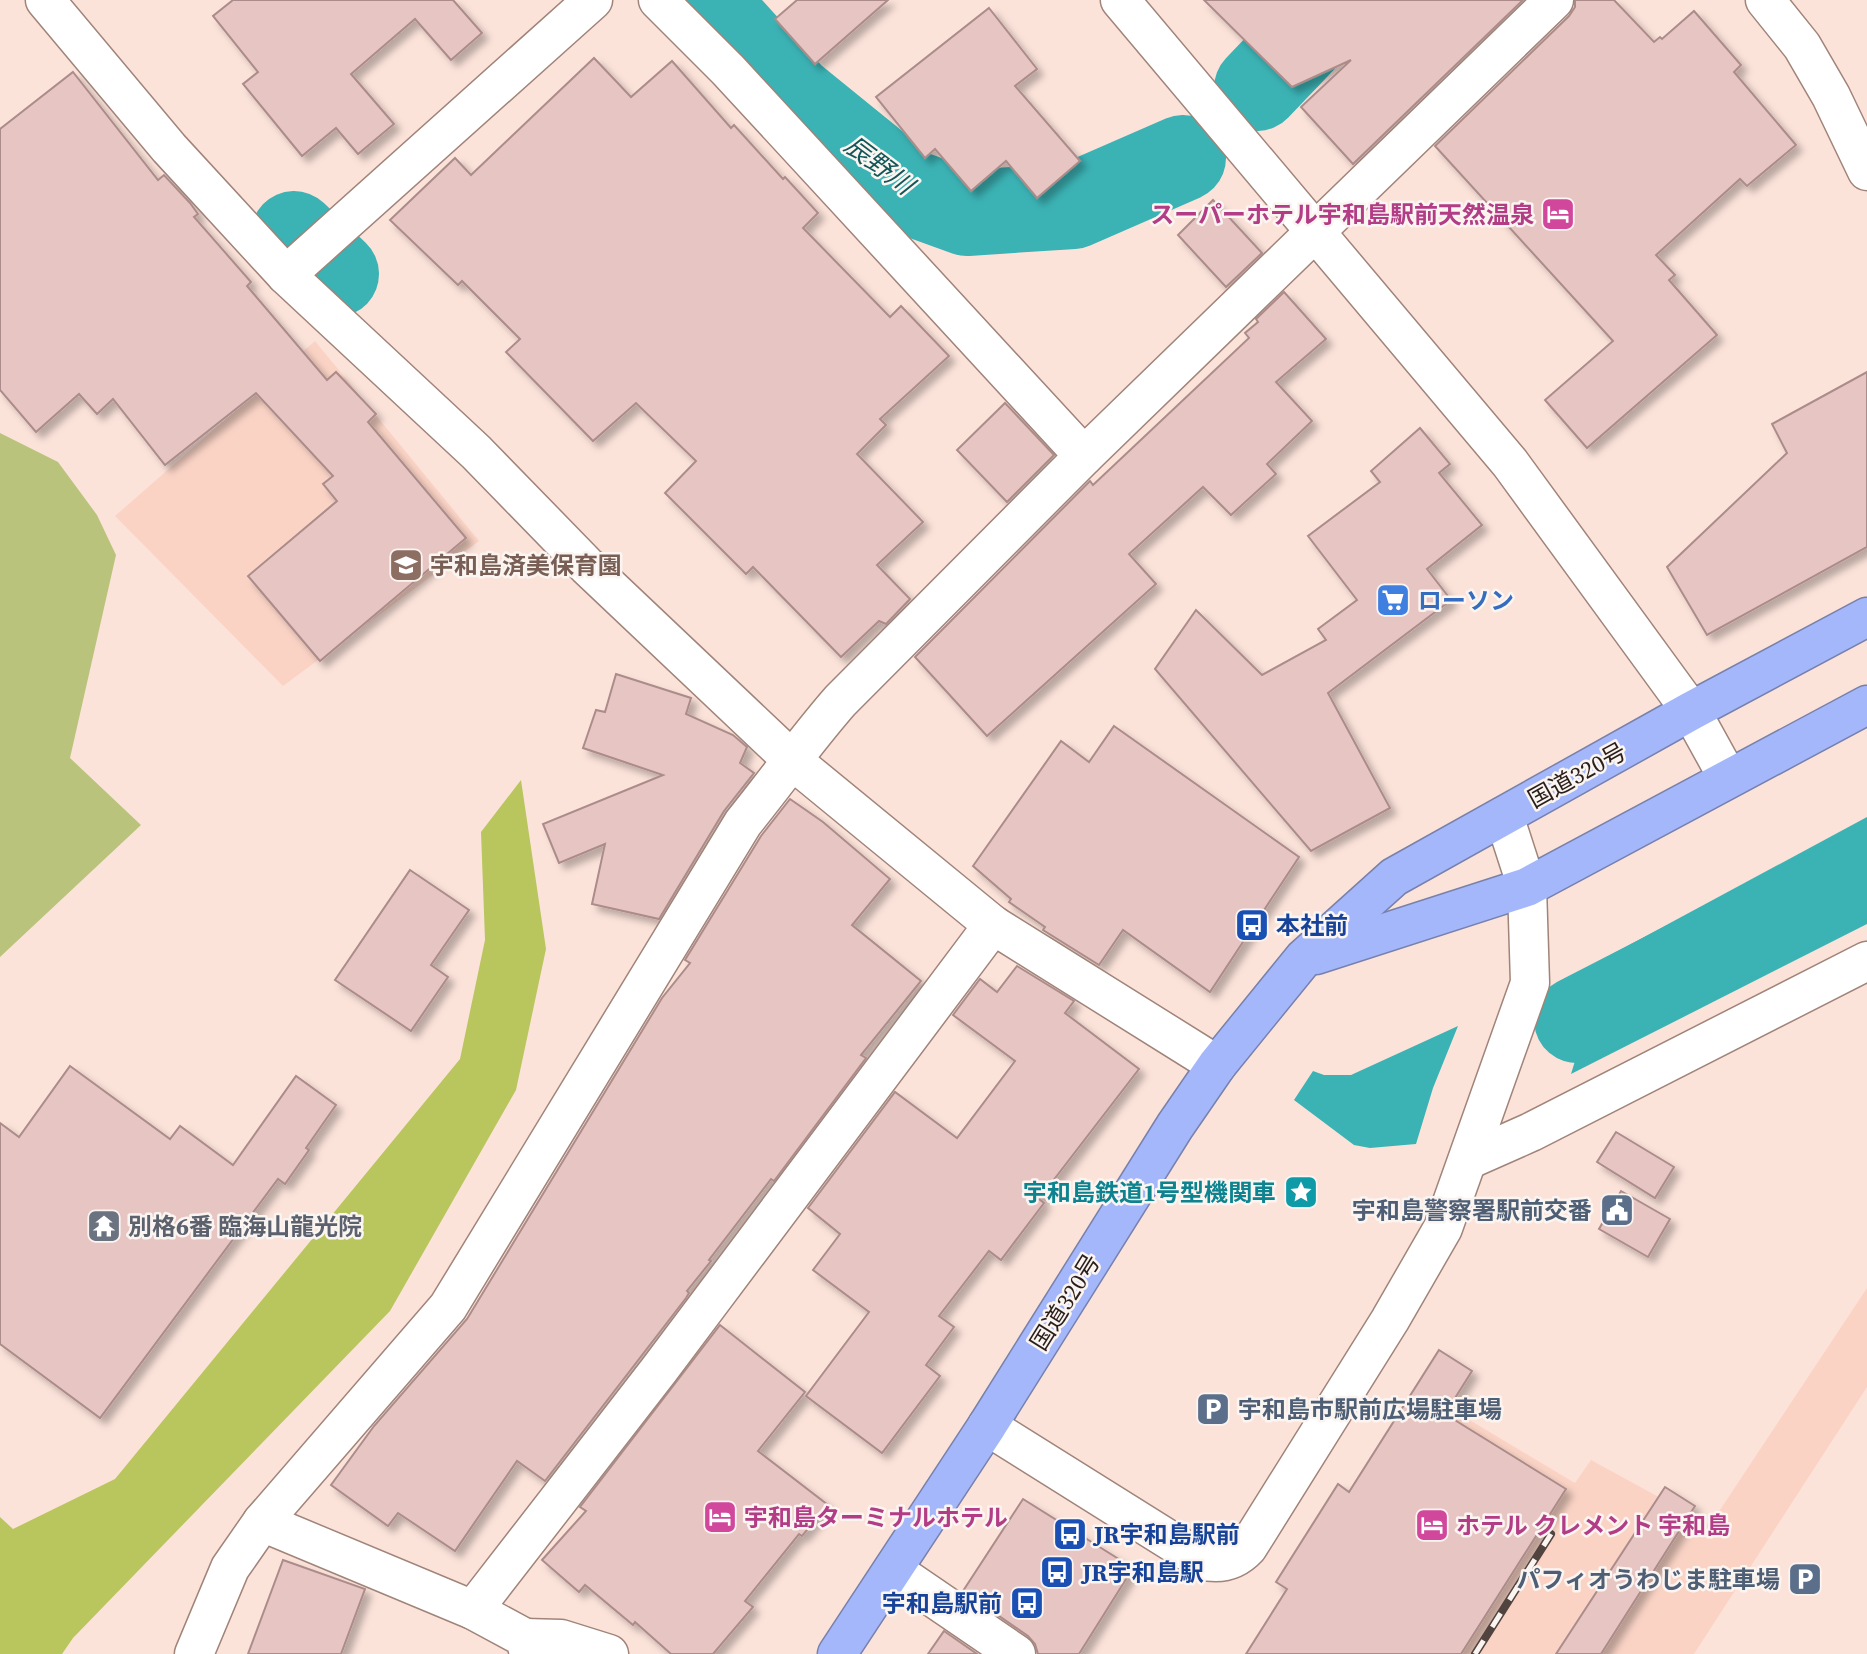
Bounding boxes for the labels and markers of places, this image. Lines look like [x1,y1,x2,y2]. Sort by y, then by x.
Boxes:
hotel icon: スーパーホテル宇和島駅前天然温泉 [1539,195,1577,233]
place label: スーパーホテル宇和島駅前天然温泉 [1150,198,1534,231]
school or university icon: 宇和島済美保育園 [387,546,425,584]
place label: 宇和島済美保育園 [430,549,622,582]
supermarket icon: ローソン [1374,581,1412,619]
place label: ローソン [1418,584,1514,617]
bus stop icon: 本社前 [1233,906,1271,944]
place label: 本社前 [1276,909,1348,942]
place icon: 宇和島鉄道1号型機関車 [1282,1173,1320,1211]
place label: 宇和島鉄道1号型機関車 [1023,1176,1276,1209]
public building icon: 宇和島警察署駅前交番 [1598,1191,1636,1229]
place label: 宇和島警察署駅前交番 [1352,1194,1592,1227]
temple icon: 別格6番 臨海山龍光院 [85,1207,123,1245]
place label: 別格6番 臨海山龍光院 [128,1210,362,1243]
parking icon: 宇和島市駅前広場駐車場 [1194,1390,1232,1428]
place label: 宇和島市駅前広場駐車場 [1238,1393,1502,1426]
hotel icon: 宇和島ターミナルホテル [701,1498,739,1536]
place label: 宇和島ターミナルホテル [744,1501,1008,1534]
hotel icon: ホテル クレメント 宇和島 [1413,1506,1451,1544]
place label: ホテル クレメント 宇和島 [1456,1509,1730,1542]
bus stop icon: JR宇和島駅前 [1051,1515,1089,1553]
place label: JR宇和島駅前 [1092,1518,1240,1551]
bus stop icon: JR宇和島駅 [1038,1553,1076,1591]
place label: JR宇和島駅 [1080,1556,1204,1589]
parking icon: パフィオうわじま駐車場 [1786,1560,1824,1598]
place label: パフィオうわじま駐車場 [1516,1563,1780,1596]
bus stop icon: 宇和島駅前 [1008,1584,1046,1622]
place label: 宇和島駅前 [882,1587,1002,1620]

